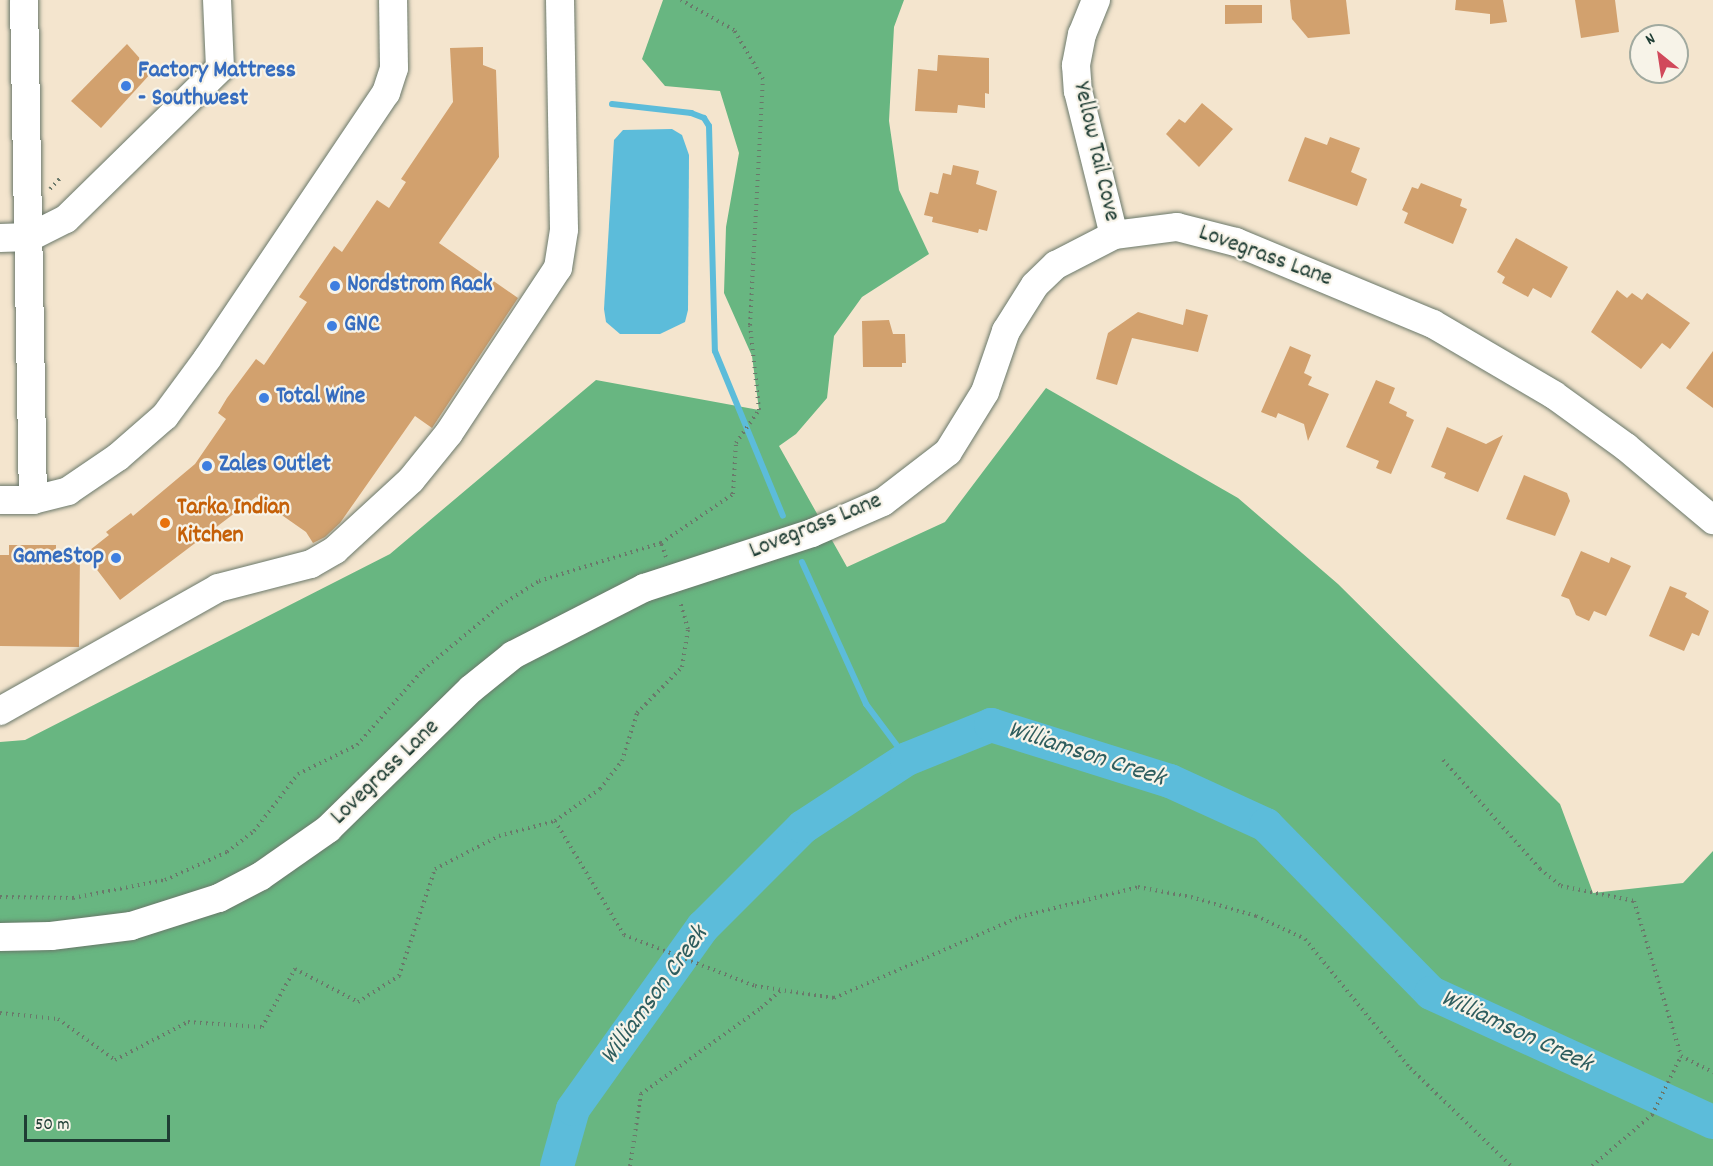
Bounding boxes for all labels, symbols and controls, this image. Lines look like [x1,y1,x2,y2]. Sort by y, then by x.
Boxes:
north arrow [1629,24,1689,84]
text: N [1642,28,1660,52]
place label: Factory Mattress - Southwest [138,58,296,114]
marker: Factory Mattress - Southwest [119,79,133,93]
street label: Yellow Tail Cove [1065,80,1125,224]
street label: Lovegrass Lane [1194,219,1336,295]
place label: Nordstrom Rack [347,272,493,300]
marker: Nordstrom Rack [328,279,342,293]
place label: GNC [344,312,380,340]
marker: GNC [325,319,339,333]
place label: Total Wine [276,384,365,412]
marker: Total Wine [257,391,271,405]
place label: Zales Outlet [219,452,331,480]
marker: Zales Outlet [200,459,214,473]
street label: Lovegrass Lane [746,487,886,567]
place label: Tarka Indian Kitchen [177,495,290,551]
marker: Tarka Indian Kitchen [158,516,172,530]
place label: GameStop [12,544,104,572]
marker: GameStop [109,551,123,565]
street label: Lovegrass Lane [326,714,446,832]
water label: Williamson Creek [1003,715,1169,795]
water label: Williamson Creek [594,921,716,1071]
water label: Williamson Creek [1435,983,1597,1081]
scale bar [27,1103,172,1141]
text: 50 m [35,1113,70,1138]

